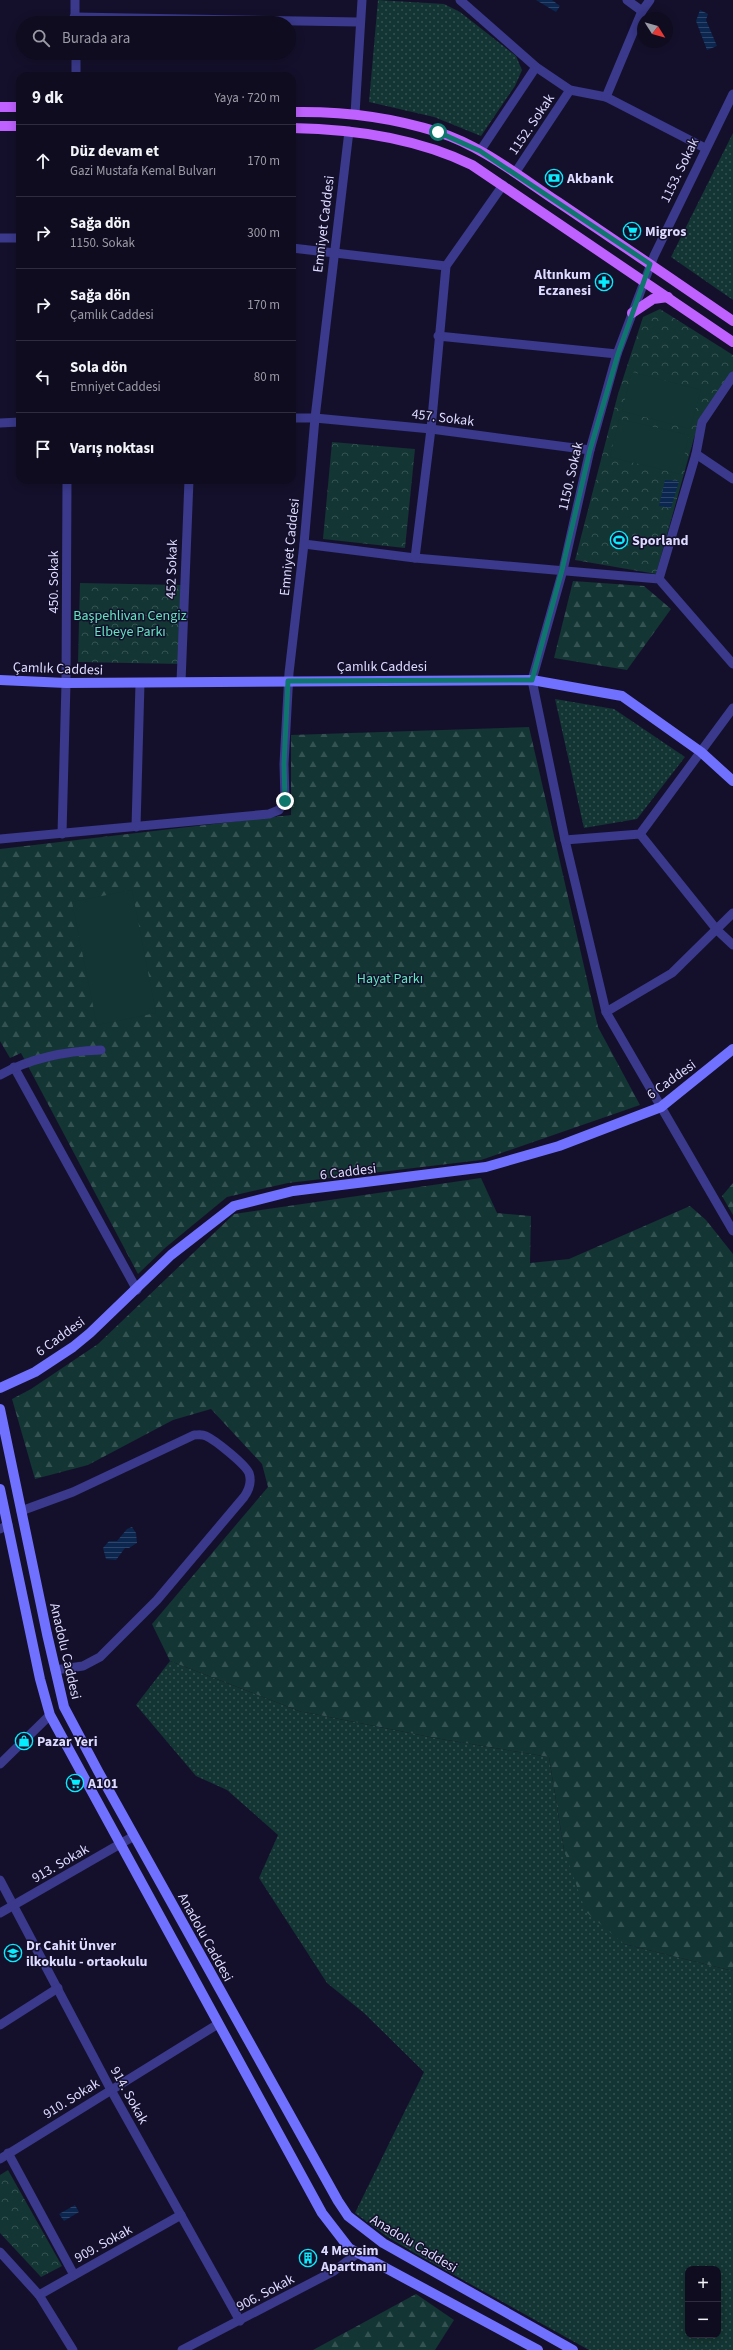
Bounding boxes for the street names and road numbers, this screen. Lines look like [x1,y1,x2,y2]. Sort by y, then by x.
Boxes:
street label: 1152. Sokak [504,90,560,159]
street label: 1153. Sokak [656,135,704,206]
street label: Emniyet Caddesi [308,174,340,274]
street label: 457. Sokak [410,404,475,432]
street label: 1150. Sokak [553,440,589,513]
street label: Emniyet Caddesi [275,497,305,597]
street label: 452 Sokak [161,539,183,599]
street label: 450. Sokak [44,550,64,614]
street label: Çamlık Caddesi [13,657,103,681]
street label: Çamlık Caddesi [337,657,427,677]
street label: 6 Caddesi [643,1055,700,1105]
street label: 6 Caddesi [319,1159,377,1185]
street label: 6 Caddesi [32,1312,89,1362]
street label: Anadolu Caddesi [44,1601,86,1701]
street label: 913. Sokak [28,1839,93,1888]
street label: Anadolu Caddesi [172,1890,238,1985]
street label: 914. Sokak [105,2063,153,2128]
street label: 910. Sokak [40,2074,104,2124]
street label: Anadolu Caddesi [366,2210,461,2278]
street label: 909. Sokak [71,2220,136,2268]
street label: 906. Sokak [233,2269,298,2317]

